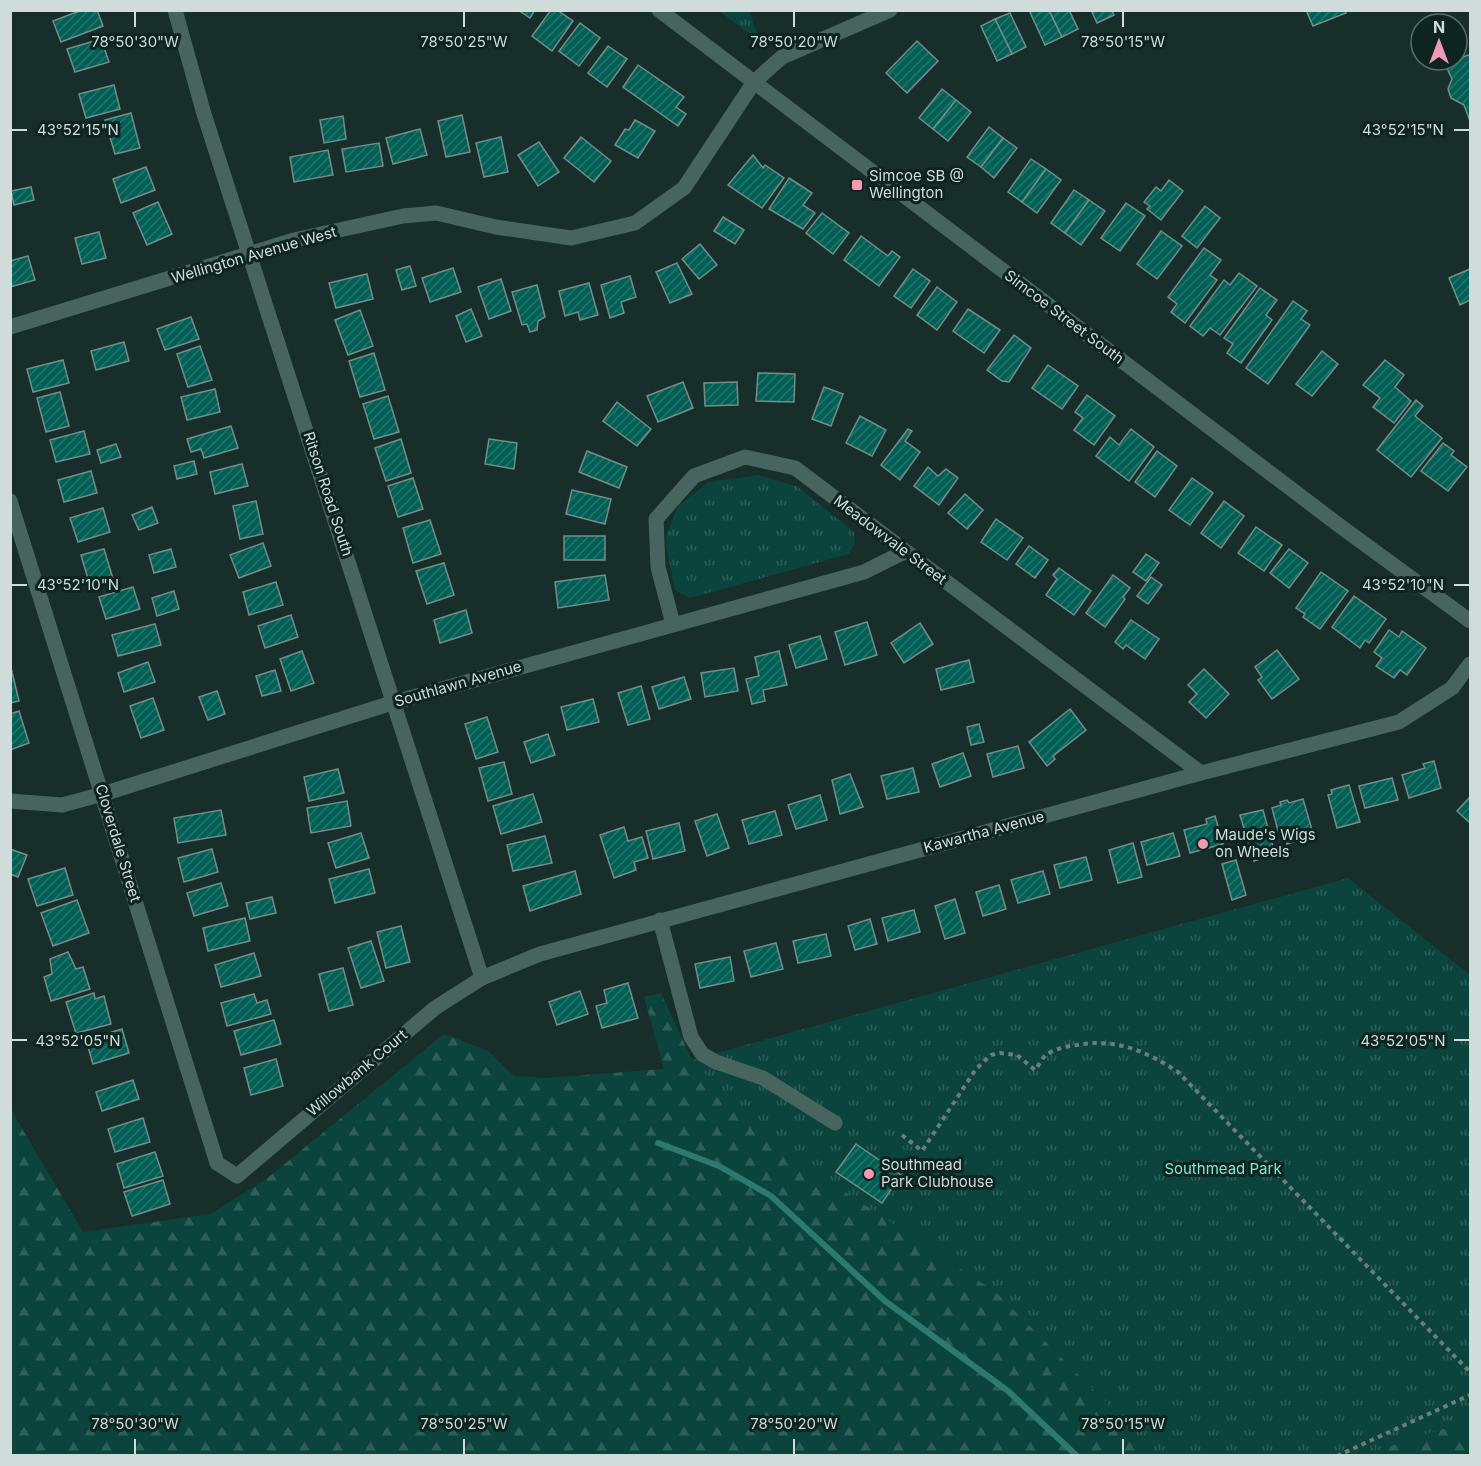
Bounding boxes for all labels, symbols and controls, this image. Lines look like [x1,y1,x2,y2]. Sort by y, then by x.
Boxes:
north arrow [1409,12,1469,72]
text: N [1433,17,1445,37]
text: 78°50'30"W [91,32,179,51]
text: 78°50'25"W [420,32,508,51]
text: 78°50'20"W [750,32,838,51]
text: 78°50'15"W [1081,32,1165,51]
text: 43°52'15"N [37,120,119,139]
text: 43°52'15"N [1362,120,1444,139]
place label: Simcoe SB @ Wellington [869,166,964,202]
marker: Simcoe SB @ Wellington [850,178,864,192]
street label: Wellington Avenue West [169,222,339,287]
street label: Simcoe Street South [1001,265,1128,368]
street label: Ritson Road South [299,429,358,558]
street label: Meadowvale Street [830,491,951,588]
text: 43°52'10"N [37,575,119,594]
text: 43°52'10"N [1362,575,1444,594]
street label: Southlawn Avenue [392,656,524,711]
street label: Cloverdale Street [92,782,145,904]
street label: Kawartha Avenue [921,806,1046,857]
place label: Maude's Wigs on Wheels [1215,825,1316,861]
marker: Maude's Wigs on Wheels [1196,837,1210,851]
street label: Willowbank Court [303,1025,411,1120]
text: 43°52'05"N [35,1031,121,1050]
text: 43°52'05"N [1360,1031,1446,1050]
place label: Southmead Park Clubhouse [881,1155,993,1191]
park label: Southmead Park [1164,1159,1282,1178]
marker: Southmead Park Clubhouse [862,1167,876,1181]
text: 78°50'30"W [91,1414,179,1433]
text: 78°50'25"W [420,1414,508,1433]
text: 78°50'20"W [750,1414,838,1433]
text: 78°50'15"W [1081,1414,1165,1433]

